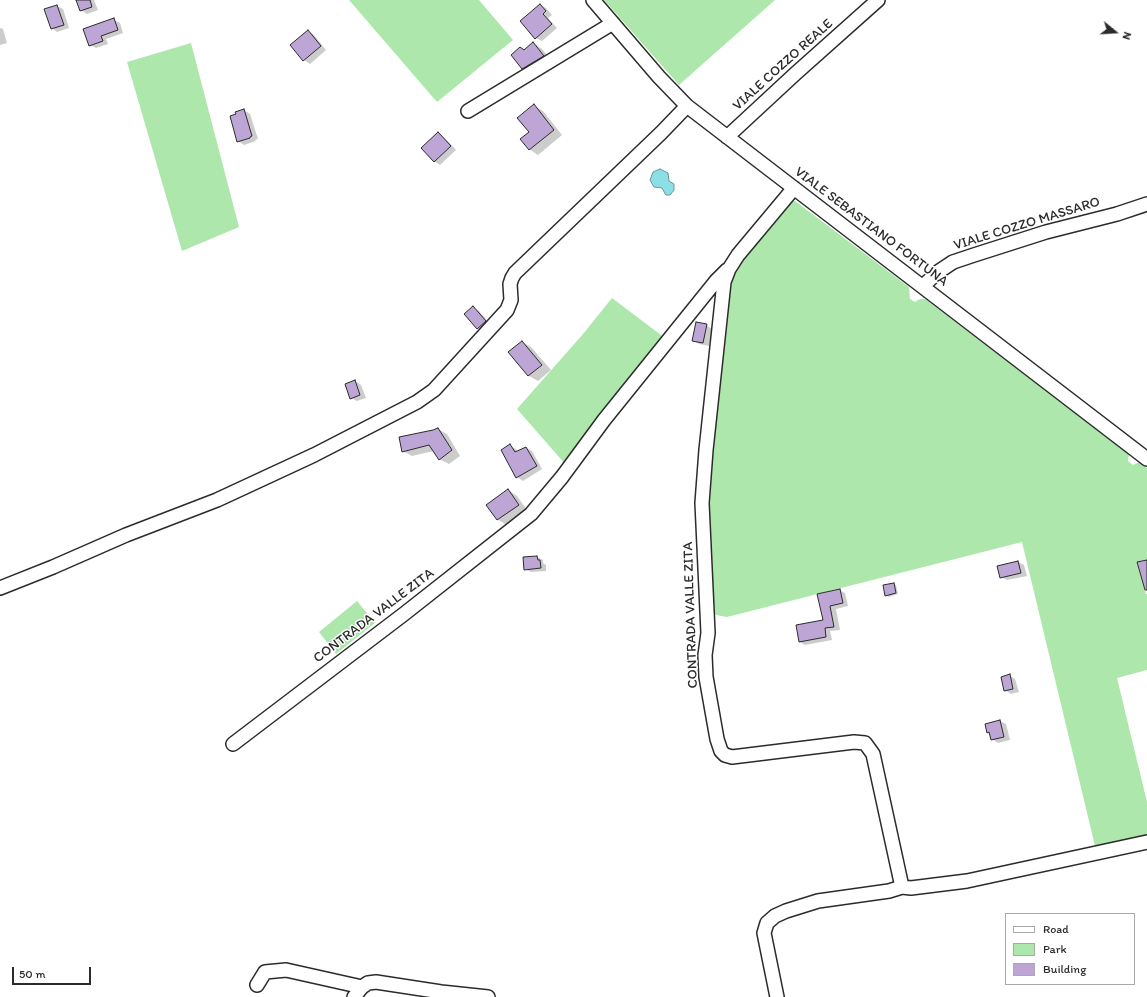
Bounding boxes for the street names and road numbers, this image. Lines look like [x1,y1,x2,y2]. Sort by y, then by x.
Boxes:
street label: VIALE COZZO REALE [730,16,836,114]
street label: VIALE SEBASTIANO FORTUNA [791,164,951,290]
street label: VIALE COZZO MASSARO [952,194,1102,254]
street label: CONTRADA VALLE ZITA [680,541,702,689]
street label: CONTRADA VALLE ZITA [310,565,438,667]

